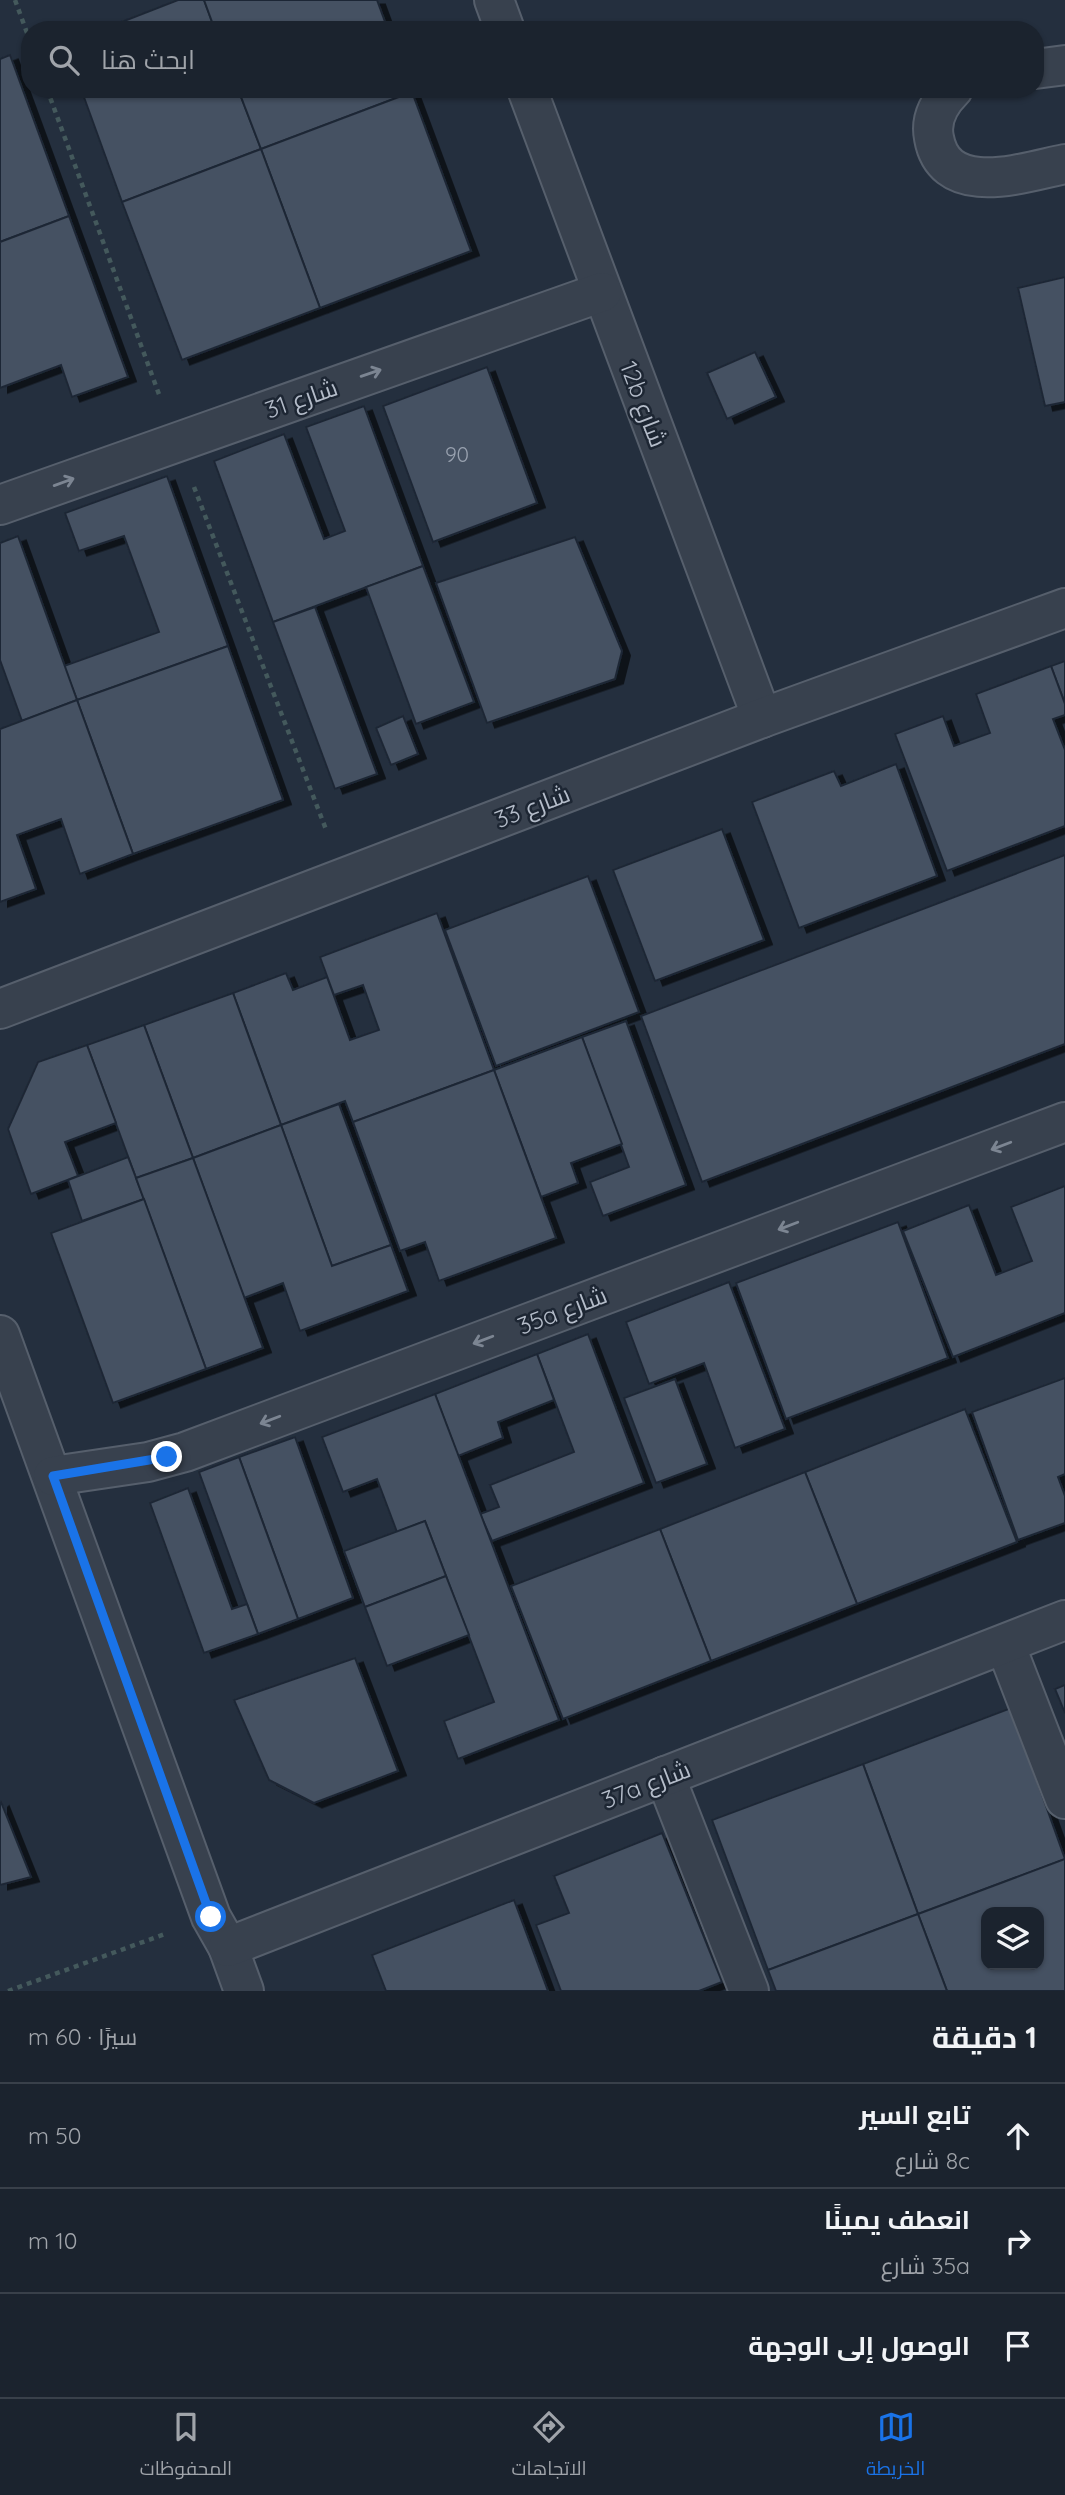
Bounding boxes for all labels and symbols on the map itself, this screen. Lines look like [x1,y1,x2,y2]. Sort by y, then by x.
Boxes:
street label: 12b شارع [612,357,674,452]
one-way arrow [360,366,382,378]
street label: شارع 31 [261,372,342,426]
house number: 90 [445,441,469,467]
one-way arrow [53,474,75,487]
street label: شارع 33 [490,778,575,836]
one-way arrow [991,1140,1013,1153]
one-way arrow [778,1220,800,1233]
street label: 35a شارع [513,1279,612,1343]
one-way arrow [473,1335,495,1347]
one-way arrow [260,1414,282,1427]
route end [151,1441,182,1472]
street label: 37a شارع [597,1753,695,1816]
route start [195,1901,226,1932]

